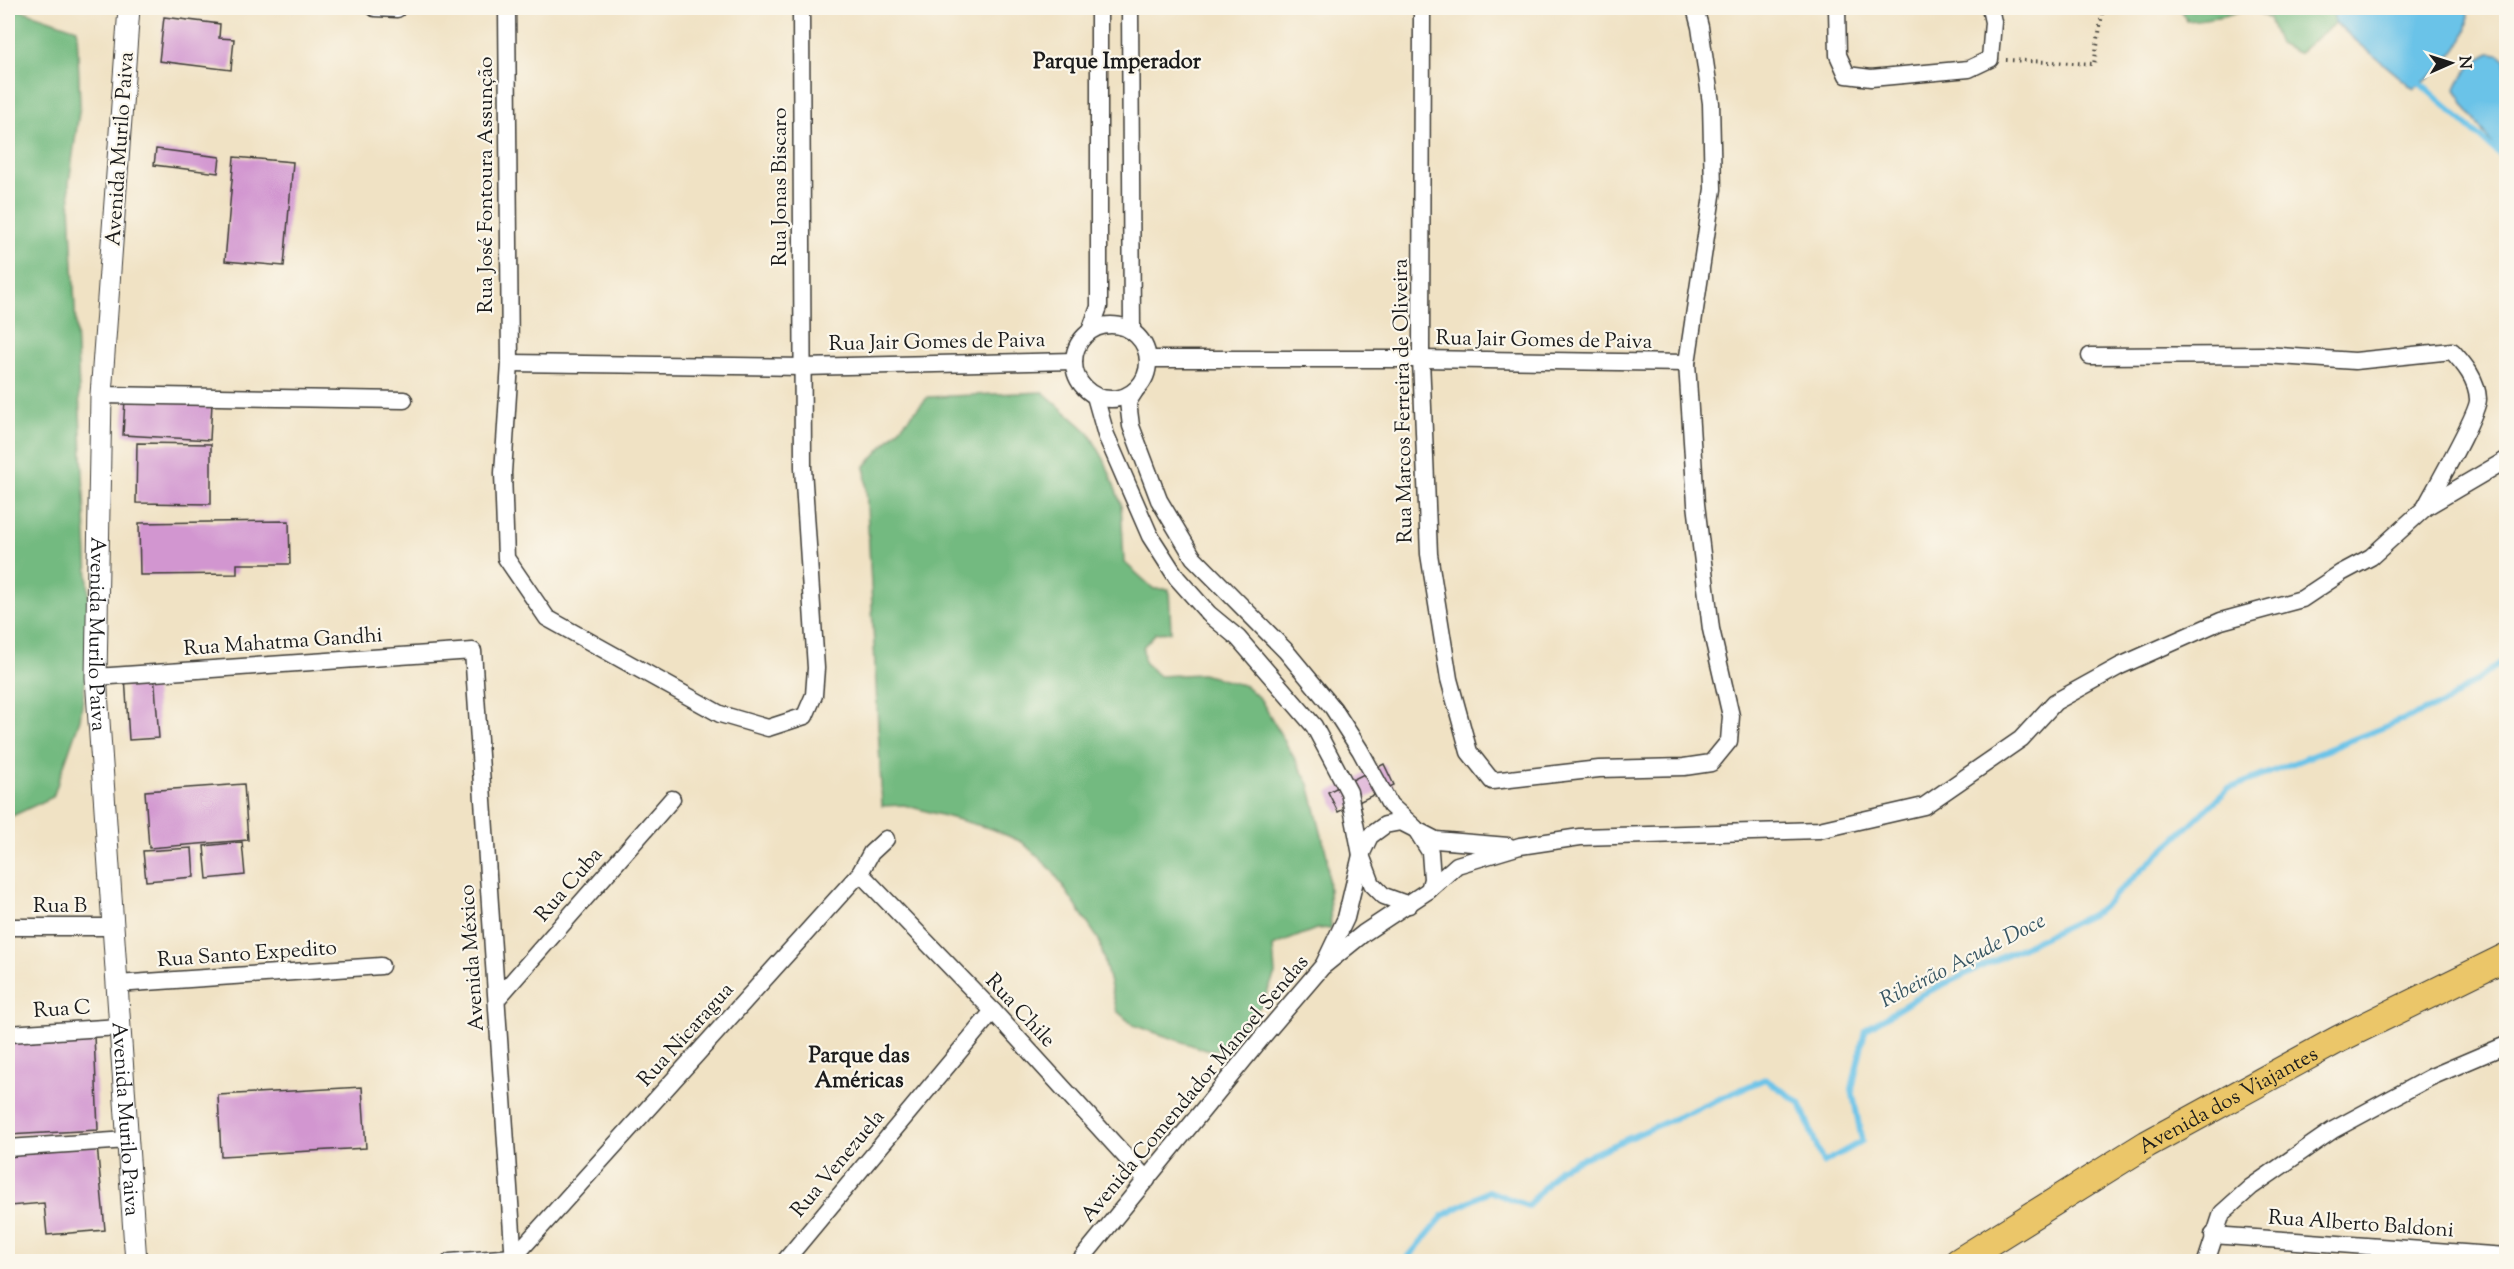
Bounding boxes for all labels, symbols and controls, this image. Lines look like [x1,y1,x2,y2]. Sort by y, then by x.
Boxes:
north arrow [2421,33,2481,93]
district label: Parque Imperador [1033,47,1202,79]
street label: Avenida Murilo Paiva [99,51,143,247]
text: N [2452,55,2475,70]
street label: Rua José Fontoura Assunção [472,57,502,313]
street label: Rua Jonas Biscaro [766,108,796,266]
street label: Rua Marcos Ferreira de Oliveira [1387,258,1421,544]
street label: Rua Jair Gomes de Paiva [1435,324,1653,358]
street label: Rua Jair Gomes de Paiva [828,326,1046,360]
street label: Avenida Murilo Paiva [79,536,113,733]
street label: Rua Mahatma Gandhi [183,621,384,665]
street label: Rua Cuba [529,841,611,929]
street label: Avenida México [453,883,493,1032]
street label: Rua B [33,892,87,922]
water label: Ribeirão Açude Doce [1875,906,2052,1017]
street label: Rua Santo Expedito [156,934,338,976]
street label: Avenida Comendador Manoel Sendas [1074,949,1317,1230]
street label: Rua Chile [977,968,1062,1055]
street label: Rua Nicaragua [631,976,742,1094]
street label: Rua C [32,993,92,1027]
street label: Avenida Murilo Paiva [103,1021,146,1218]
street label: Avenida dos Viajantes [2133,1040,2324,1163]
district label: Parque das Américas [808,1041,910,1098]
street label: Rua Venezuela [784,1104,893,1225]
street label: Rua Alberto Baldoni [2267,1204,2455,1246]

